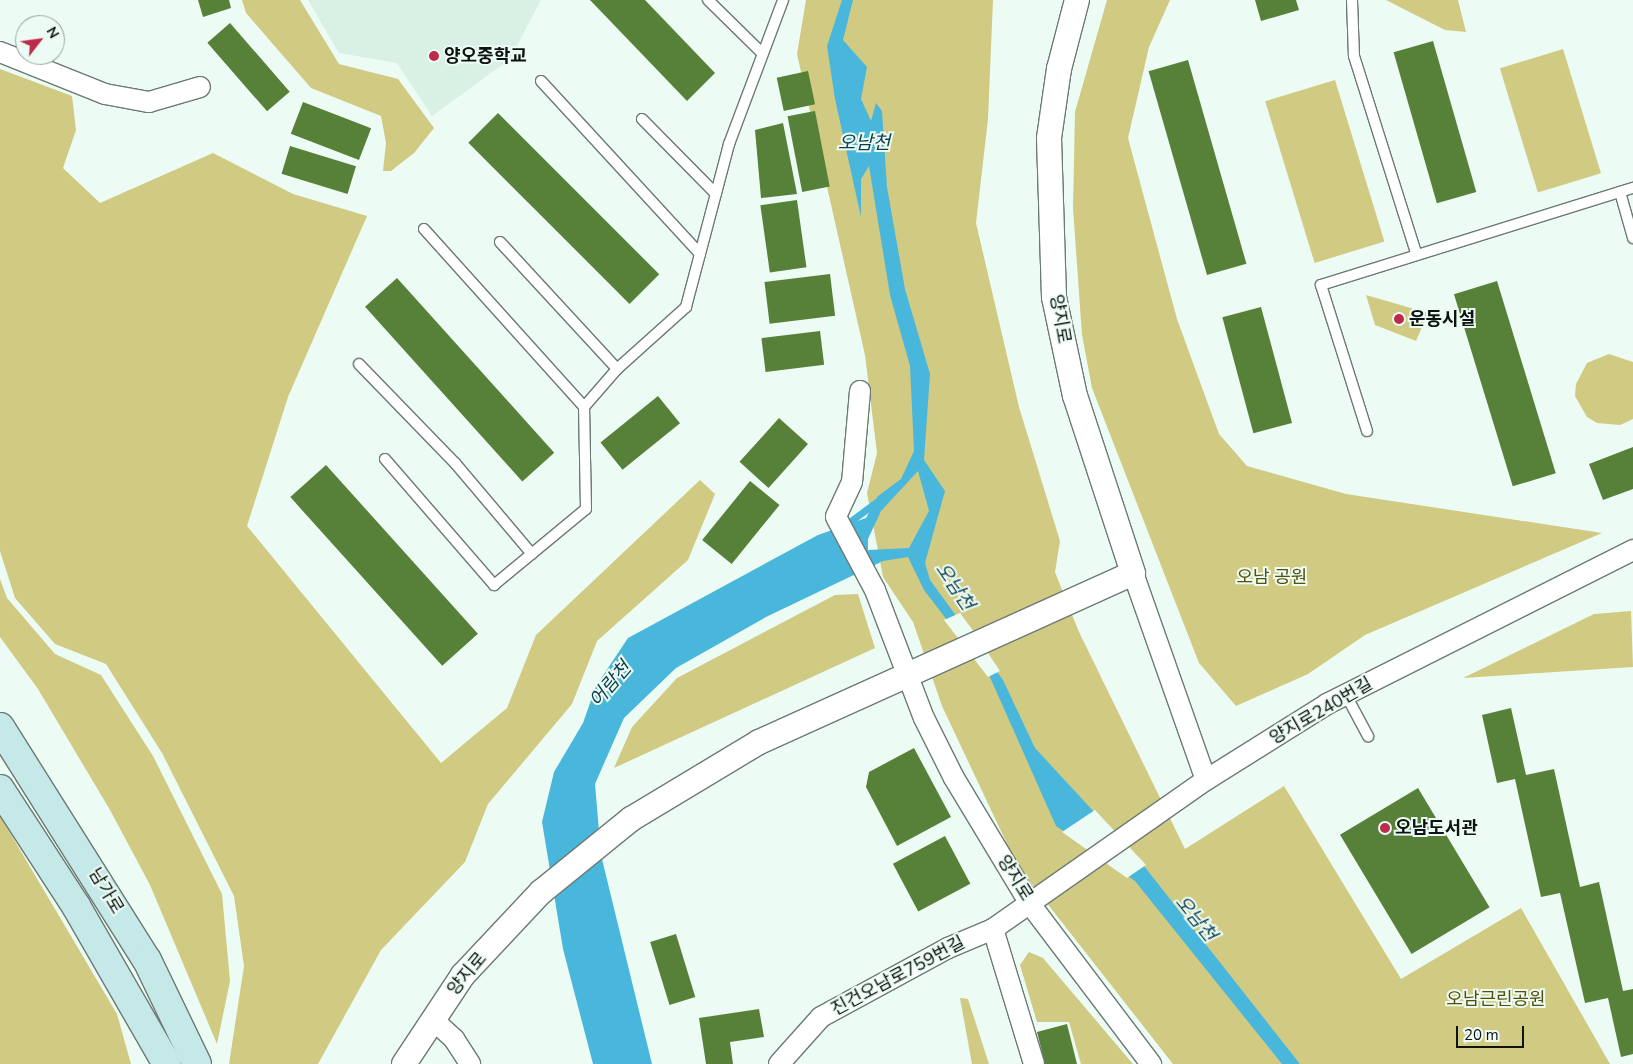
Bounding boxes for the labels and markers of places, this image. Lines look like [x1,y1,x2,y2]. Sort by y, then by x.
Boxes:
place label: 양오중학교 [444,45,527,67]
marker: 양오중학교 [428,50,440,62]
place label: 운동시설 [1409,308,1475,330]
marker: 운동시설 [1393,313,1405,325]
place label: 오남도서관 [1395,817,1478,839]
marker: 오남도서관 [1379,822,1391,834]

